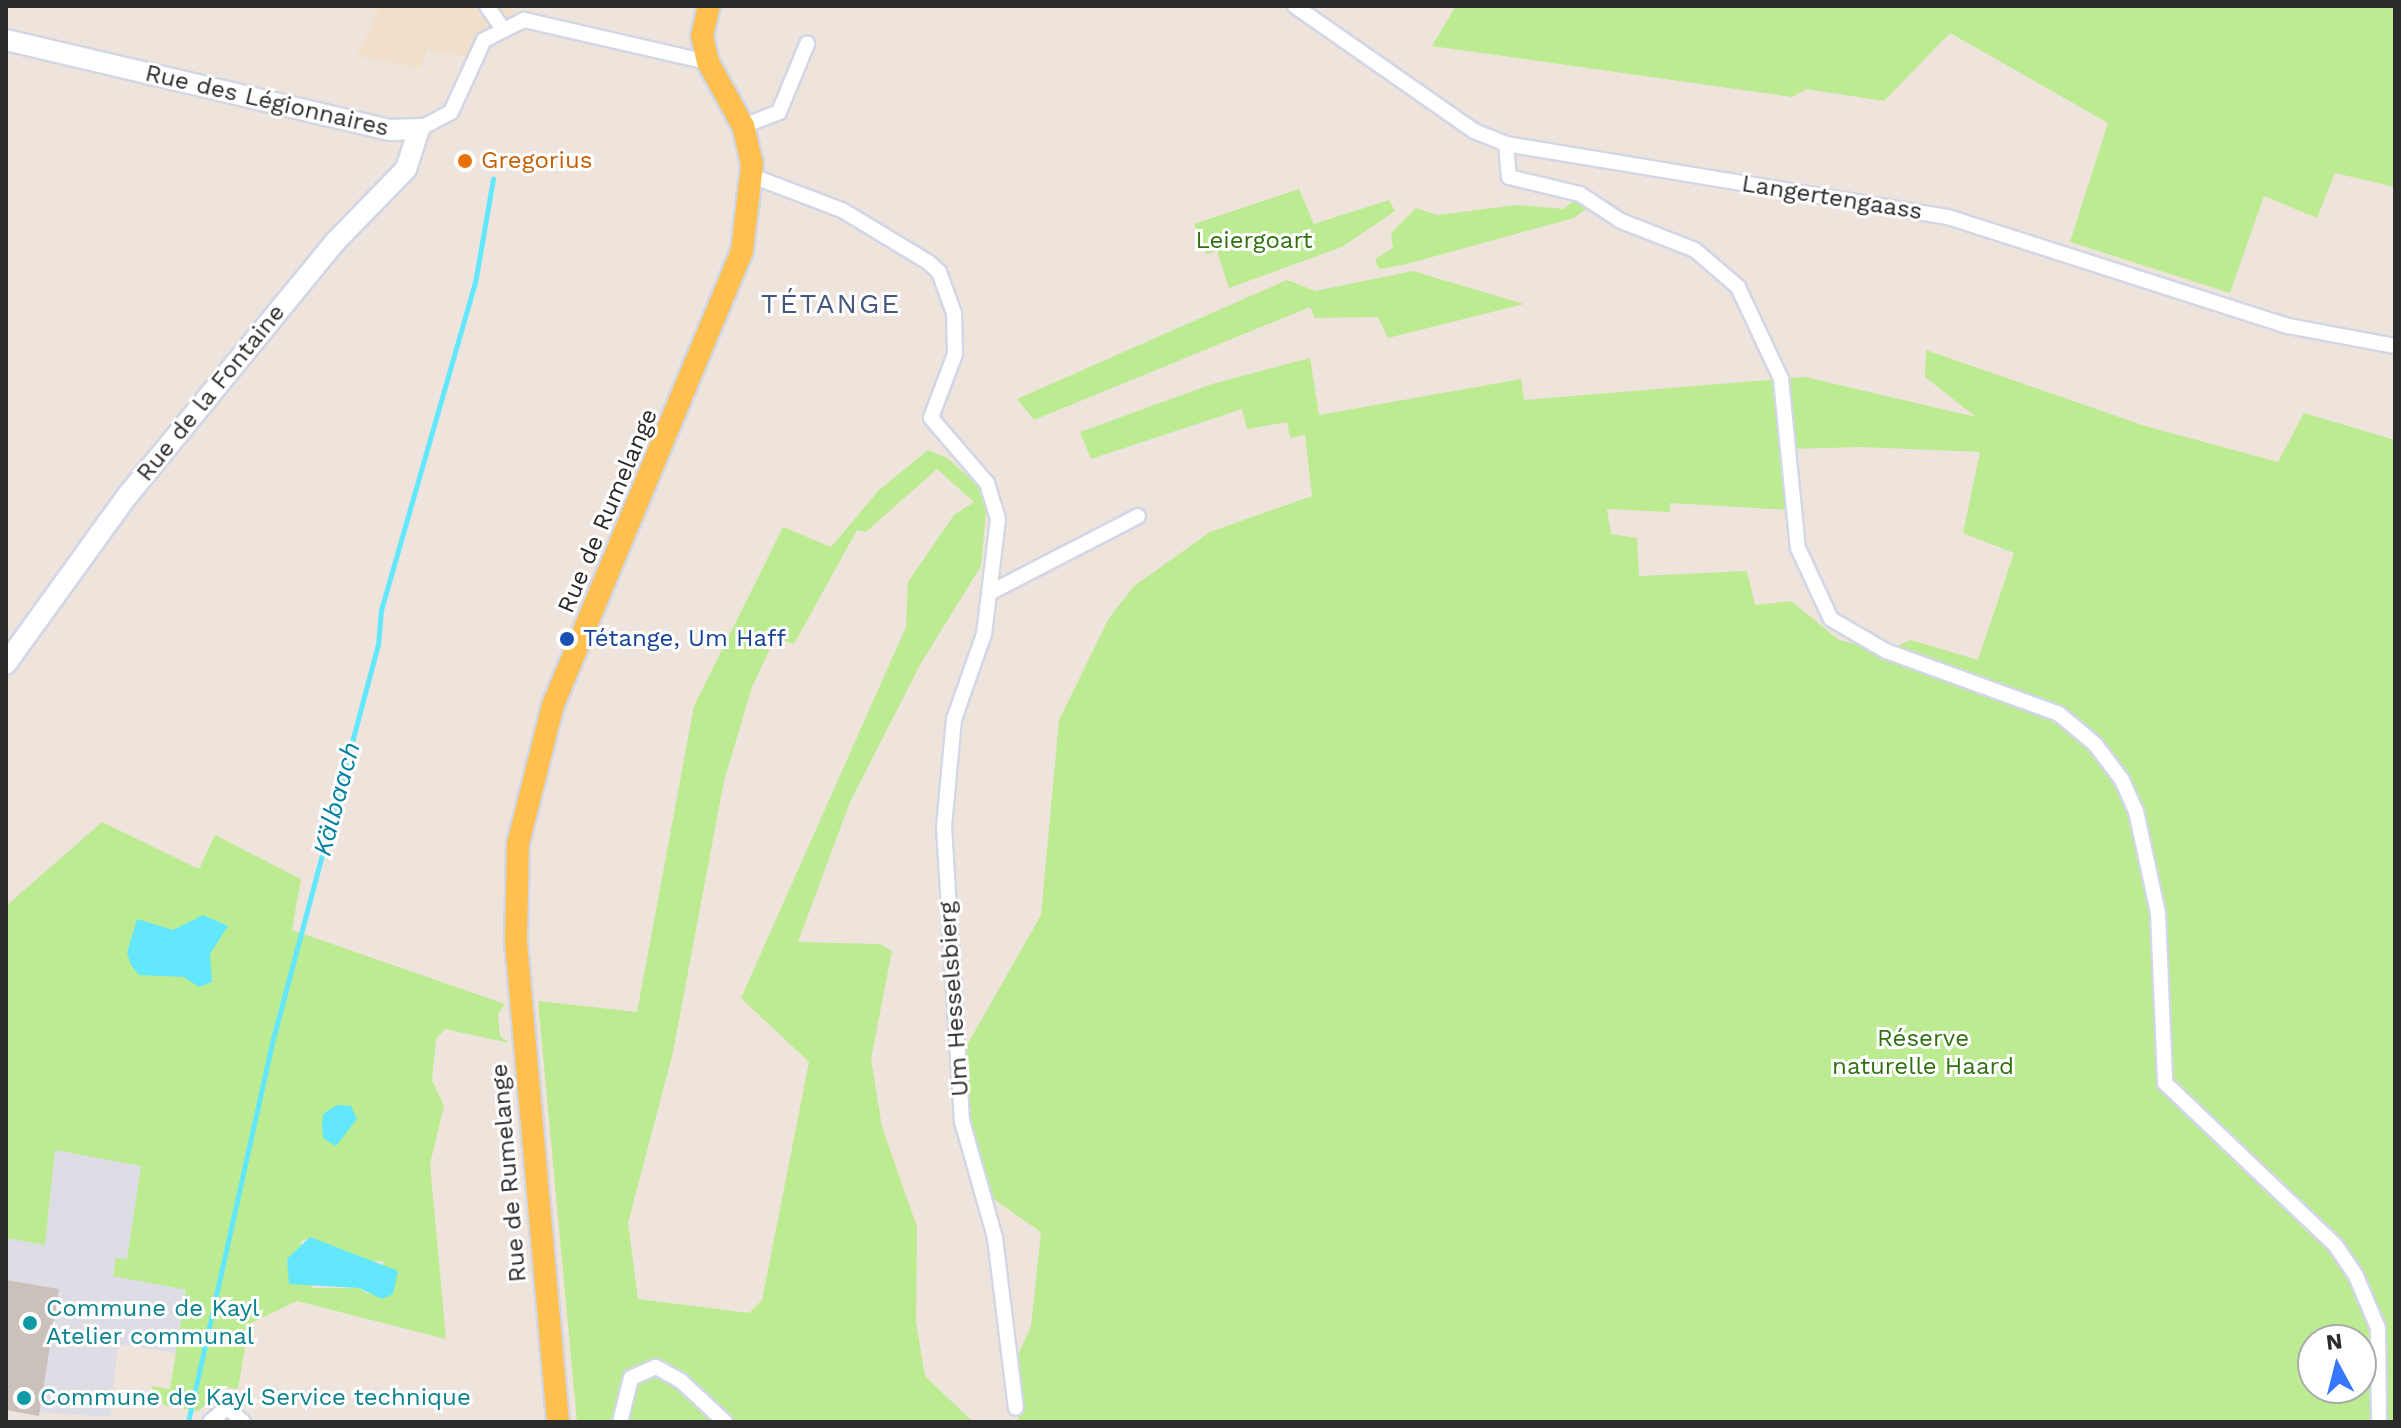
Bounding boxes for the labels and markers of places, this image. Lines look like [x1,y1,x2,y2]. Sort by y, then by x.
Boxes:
place label: Gregorius [481,147,592,175]
marker: Gregorius [456,152,474,170]
place label: Tétange, Um Haff [583,625,786,653]
marker: Tétange, Um Haff [558,630,576,648]
place label: Commune de Kayl Atelier communal [46,1295,259,1351]
marker: Commune de Kayl Atelier communal [21,1314,39,1332]
place label: Commune de Kayl Service technique [40,1384,472,1412]
marker: Commune de Kayl Service technique [15,1389,33,1407]

